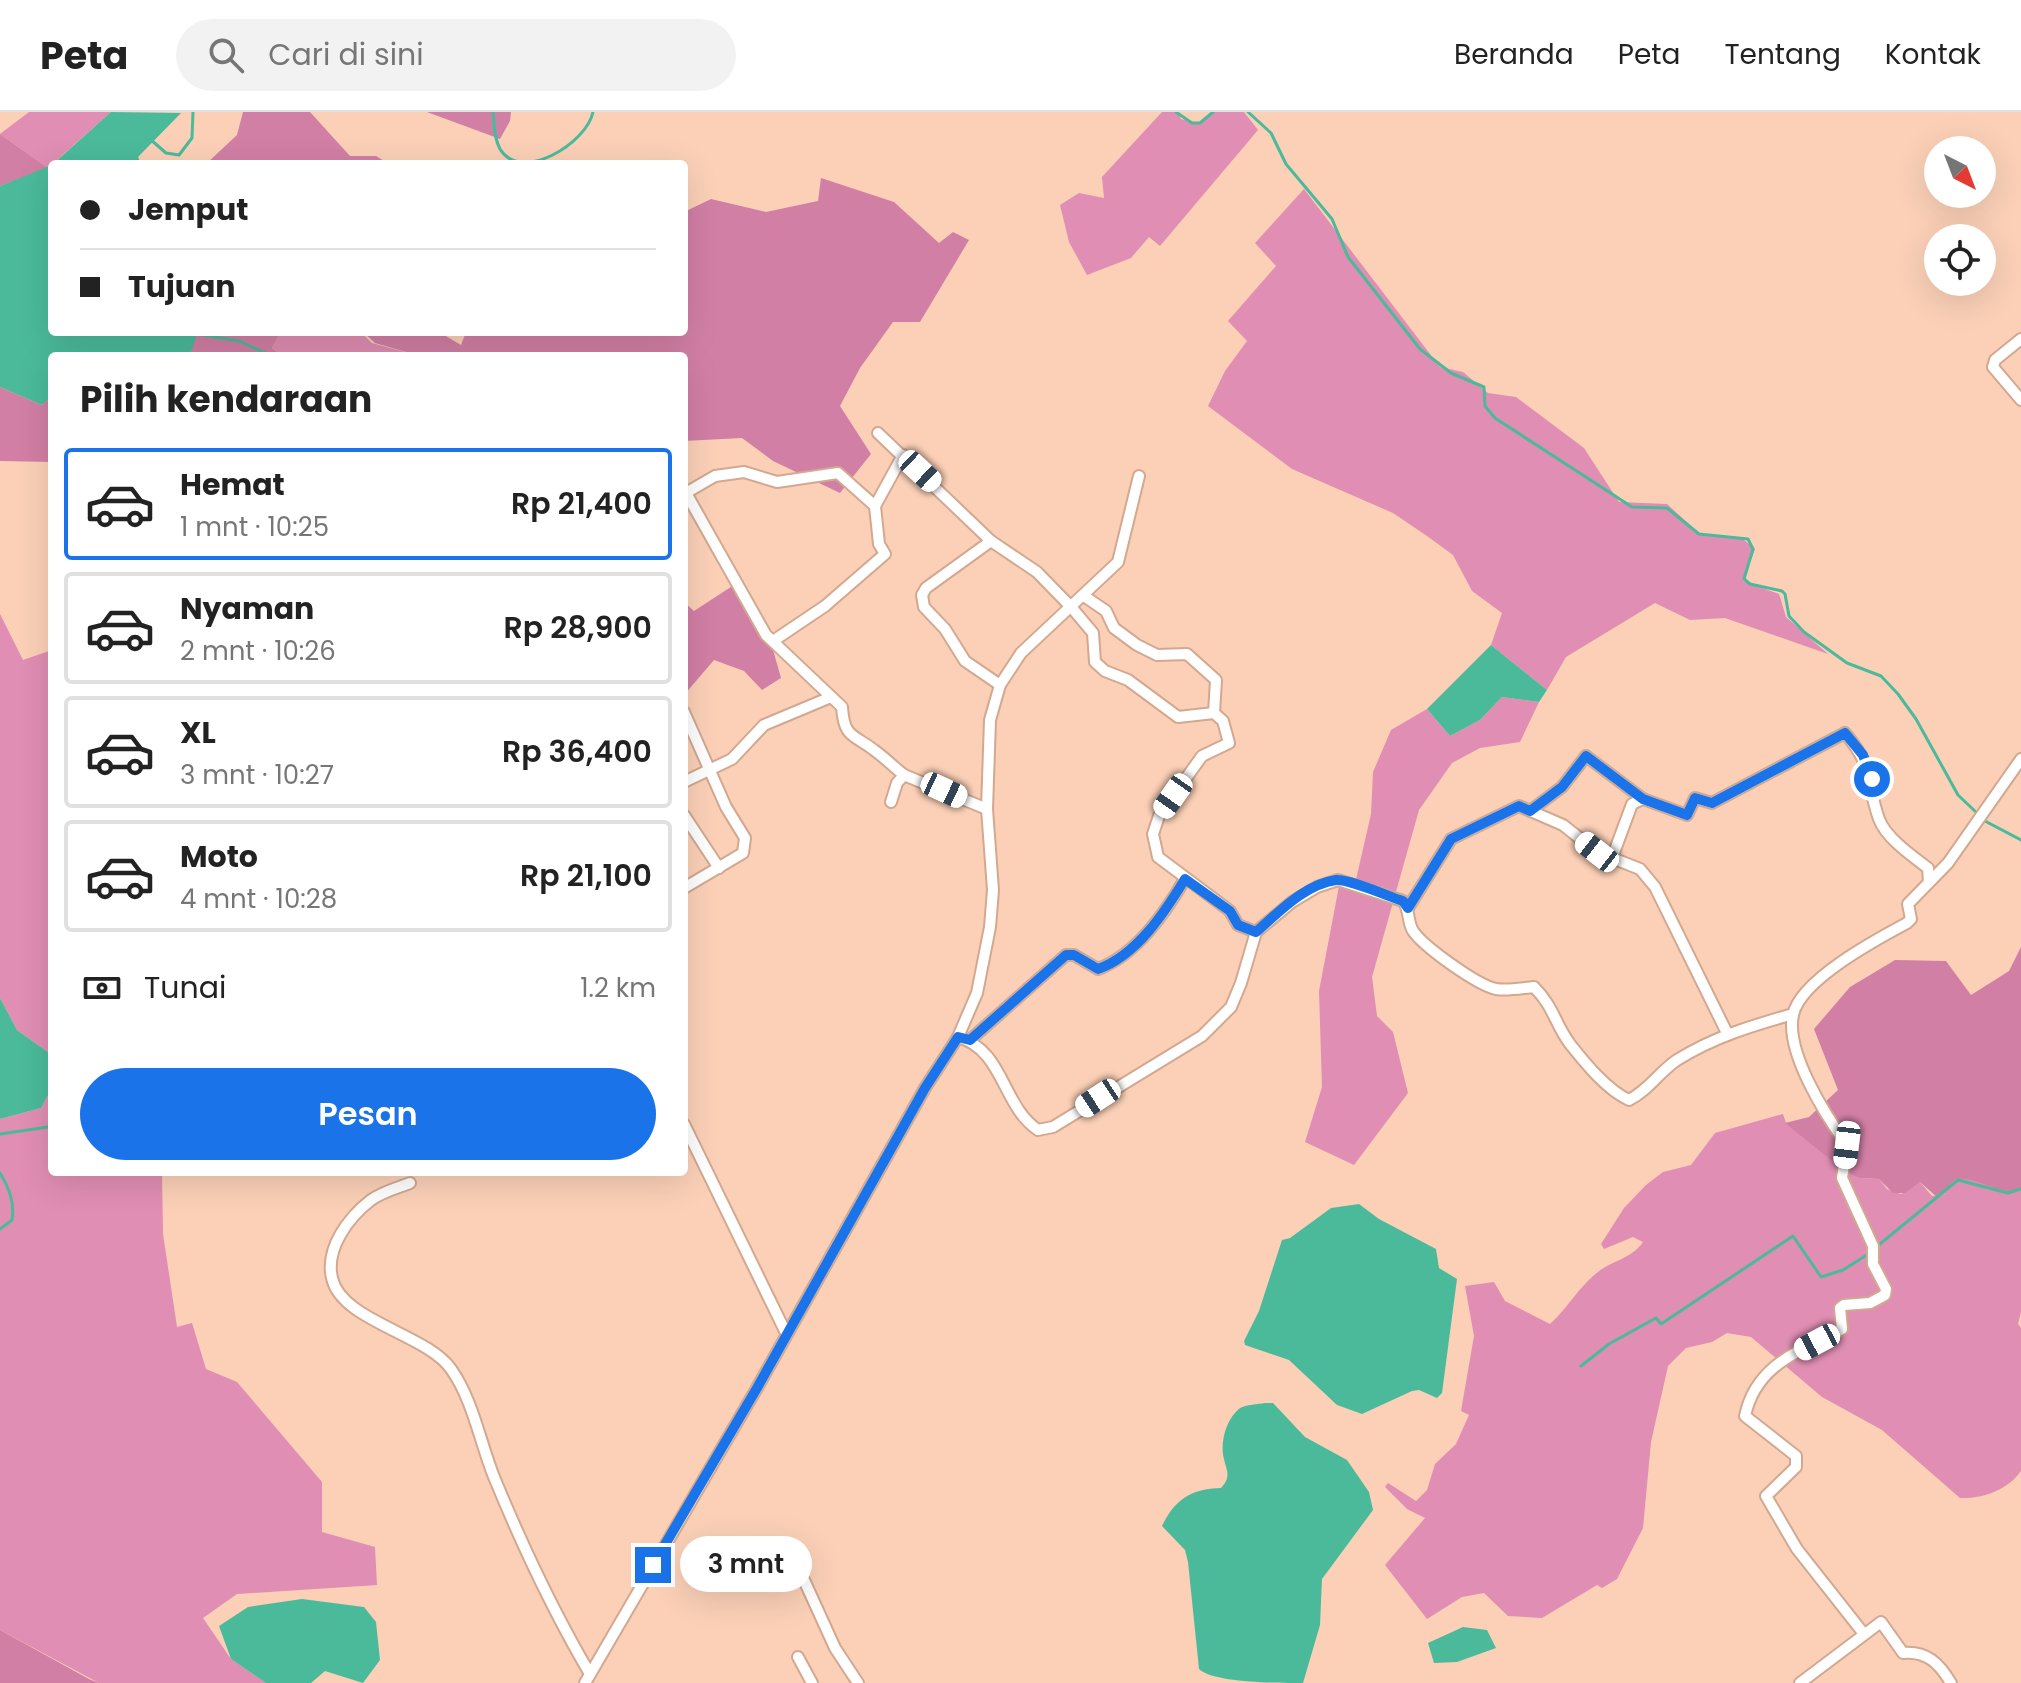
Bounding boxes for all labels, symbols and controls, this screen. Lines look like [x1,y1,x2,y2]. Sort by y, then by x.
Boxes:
search box [176,19,736,91]
text: Peta [40,29,128,82]
icon: search [204,33,248,77]
text: Cari di sini [268,33,424,76]
text: Beranda [1454,35,1574,74]
text: Peta [1618,35,1680,74]
text: Tentang [1724,35,1841,74]
text: Kontak [1885,35,1981,74]
north arrow [1924,136,1996,208]
map controls [1924,136,1996,296]
text: Jemput [128,188,248,231]
button: locate [1924,224,1996,296]
text: Tujuan [128,265,236,308]
text: Pilih kendaraan [80,374,372,425]
car [894,446,946,496]
text: Hemat [180,463,285,506]
icon: car [84,468,156,540]
text: Rp 21,400 [511,482,652,525]
text: 1 mnt · 10:25 [180,509,329,545]
text: Nyaman [180,587,314,630]
icon: car [84,592,156,664]
text: Rp 28,900 [504,606,652,649]
text: 2 mnt · 10:26 [180,633,336,669]
text: XL [180,711,216,754]
icon: car [84,716,156,788]
text: Rp 36,400 [502,730,652,773]
text: 3 mnt · 10:27 [180,757,334,793]
route start [1854,761,1890,797]
car [917,769,971,811]
car [1149,769,1197,823]
car [1571,828,1623,876]
text: Moto [180,835,258,878]
icon: car [84,840,156,912]
text: Rp 21,100 [520,854,652,897]
text: 4 mnt · 10:28 [180,881,337,917]
icon: cash [80,966,124,1010]
text: Tunai [144,966,226,1009]
text: 1.2 km [580,970,656,1006]
button: Pesan [80,1068,656,1160]
car [1071,1075,1125,1121]
car [1832,1120,1862,1170]
car [1790,1320,1844,1364]
callout: 3 mnt [681,1537,813,1593]
text: 3 mnt [708,1546,784,1582]
route end [635,1547,671,1583]

